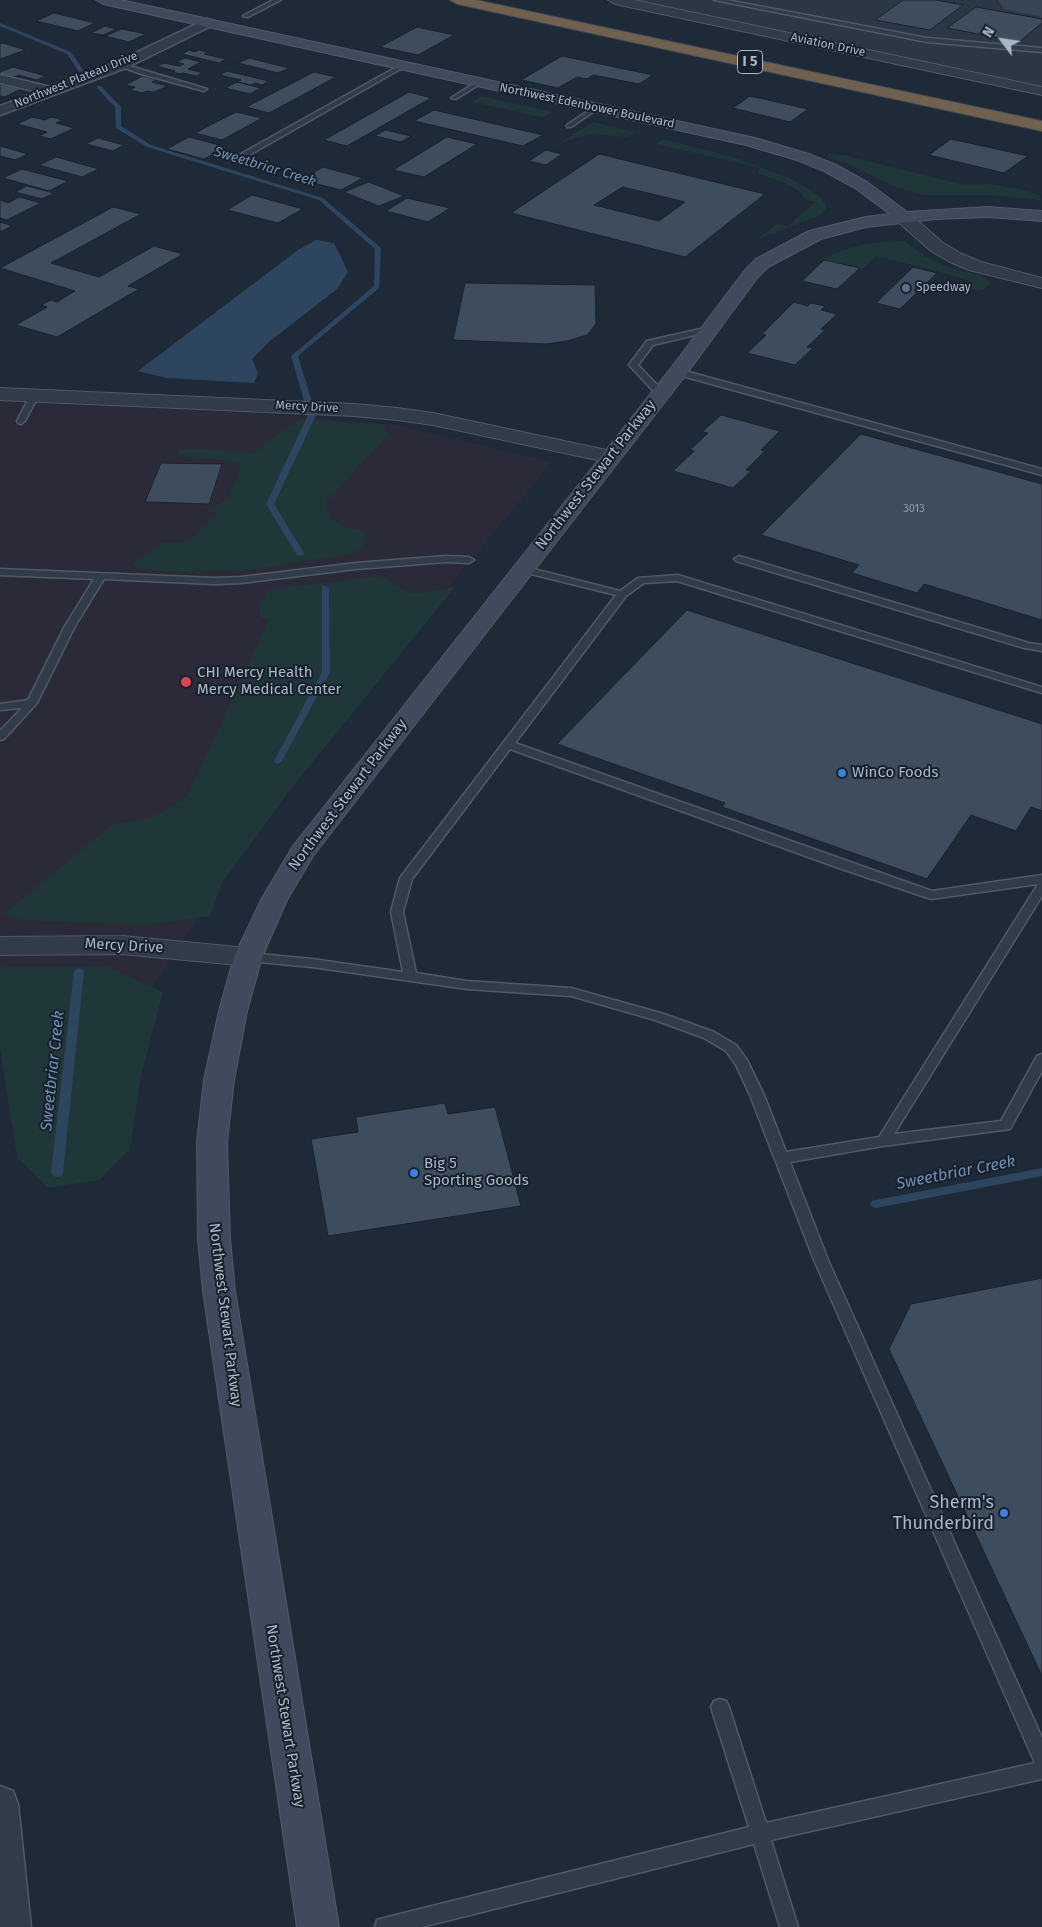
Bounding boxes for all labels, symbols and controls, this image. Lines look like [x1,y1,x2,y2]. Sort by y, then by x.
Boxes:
north arrow [977,15,1027,65]
text: N [979,24,998,40]
street label: Aviation Drive [789,30,867,60]
street label: Northwest Plateau Drive [12,49,140,111]
road number: I 5 [738,51,762,74]
street label: Northwest Edenbower Boulevard [498,80,676,132]
water label: Sweetbriar Creek [212,144,318,190]
place label: Speedway [916,281,971,295]
marker: Speedway [900,282,912,294]
street label: Northwest Stewart Parkway [532,396,660,554]
street label: Mercy Drive [275,398,339,416]
house number: 3013 [903,502,925,516]
place label: CHI Mercy Health Mercy Medical Center [197,664,341,699]
marker: CHI Mercy Health Mercy Medical Center [179,675,193,689]
street label: Northwest Stewart Parkway [285,716,411,874]
place label: WinCo Foods [852,764,939,782]
marker: WinCo Foods [836,767,848,779]
street label: Mercy Drive [84,935,164,957]
water label: Sweetbriar Creek [37,1010,69,1132]
water label: Sweetbriar Creek [895,1152,1017,1194]
place label: Big 5 Sporting Goods [424,1155,529,1190]
marker: Big 5 Sporting Goods [408,1167,420,1179]
street label: Northwest Stewart Parkway [205,1222,245,1408]
place label: Sherm's Thunderbird [893,1492,994,1535]
marker: Sherm's Thunderbird [998,1507,1010,1519]
street label: Northwest Stewart Parkway [262,1623,308,1809]

